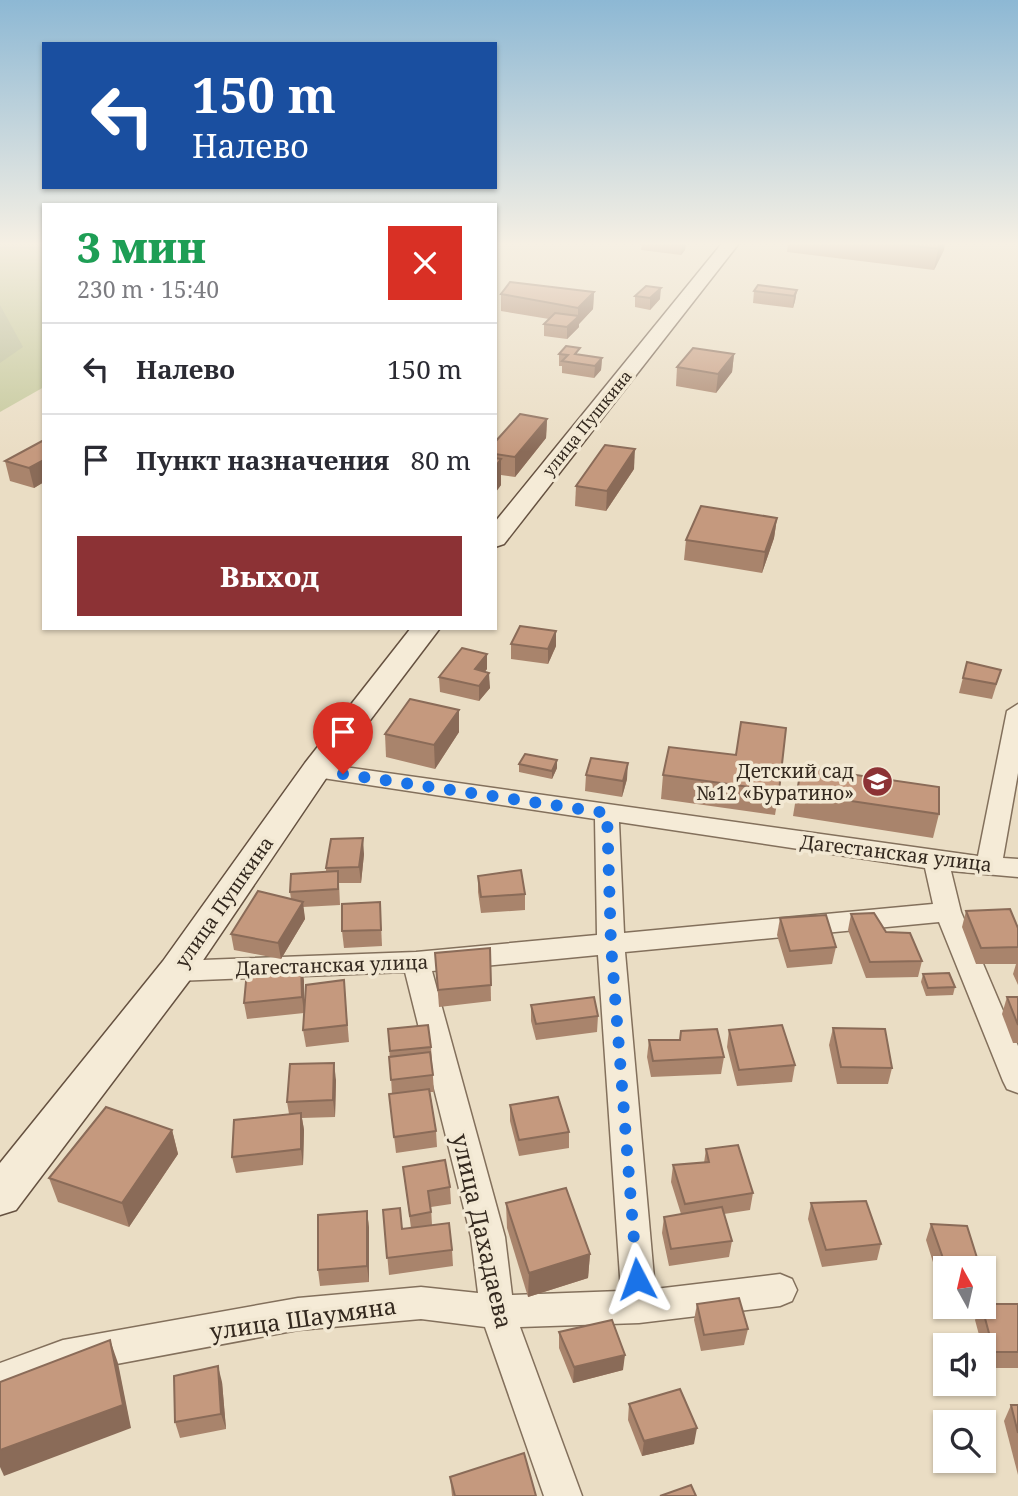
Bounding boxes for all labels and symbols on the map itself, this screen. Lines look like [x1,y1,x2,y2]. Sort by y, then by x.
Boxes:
street label: улица Пушкина [537,365,637,481]
pin [313,702,373,774]
place label: Детский сад №12 «Буратино» [696,758,854,806]
school or university icon: Детский сад №12 «Буратино» [860,765,894,799]
street label: Дагестанская улица [799,828,993,878]
street label: улица Пушкина [169,831,279,973]
street label: Дагестанская улица [235,949,429,981]
street label: улица Дахадаева [445,1130,521,1332]
position arrow [600,1242,674,1316]
north arrow [933,1256,996,1320]
street label: улица Шаумяна [207,1289,399,1347]

